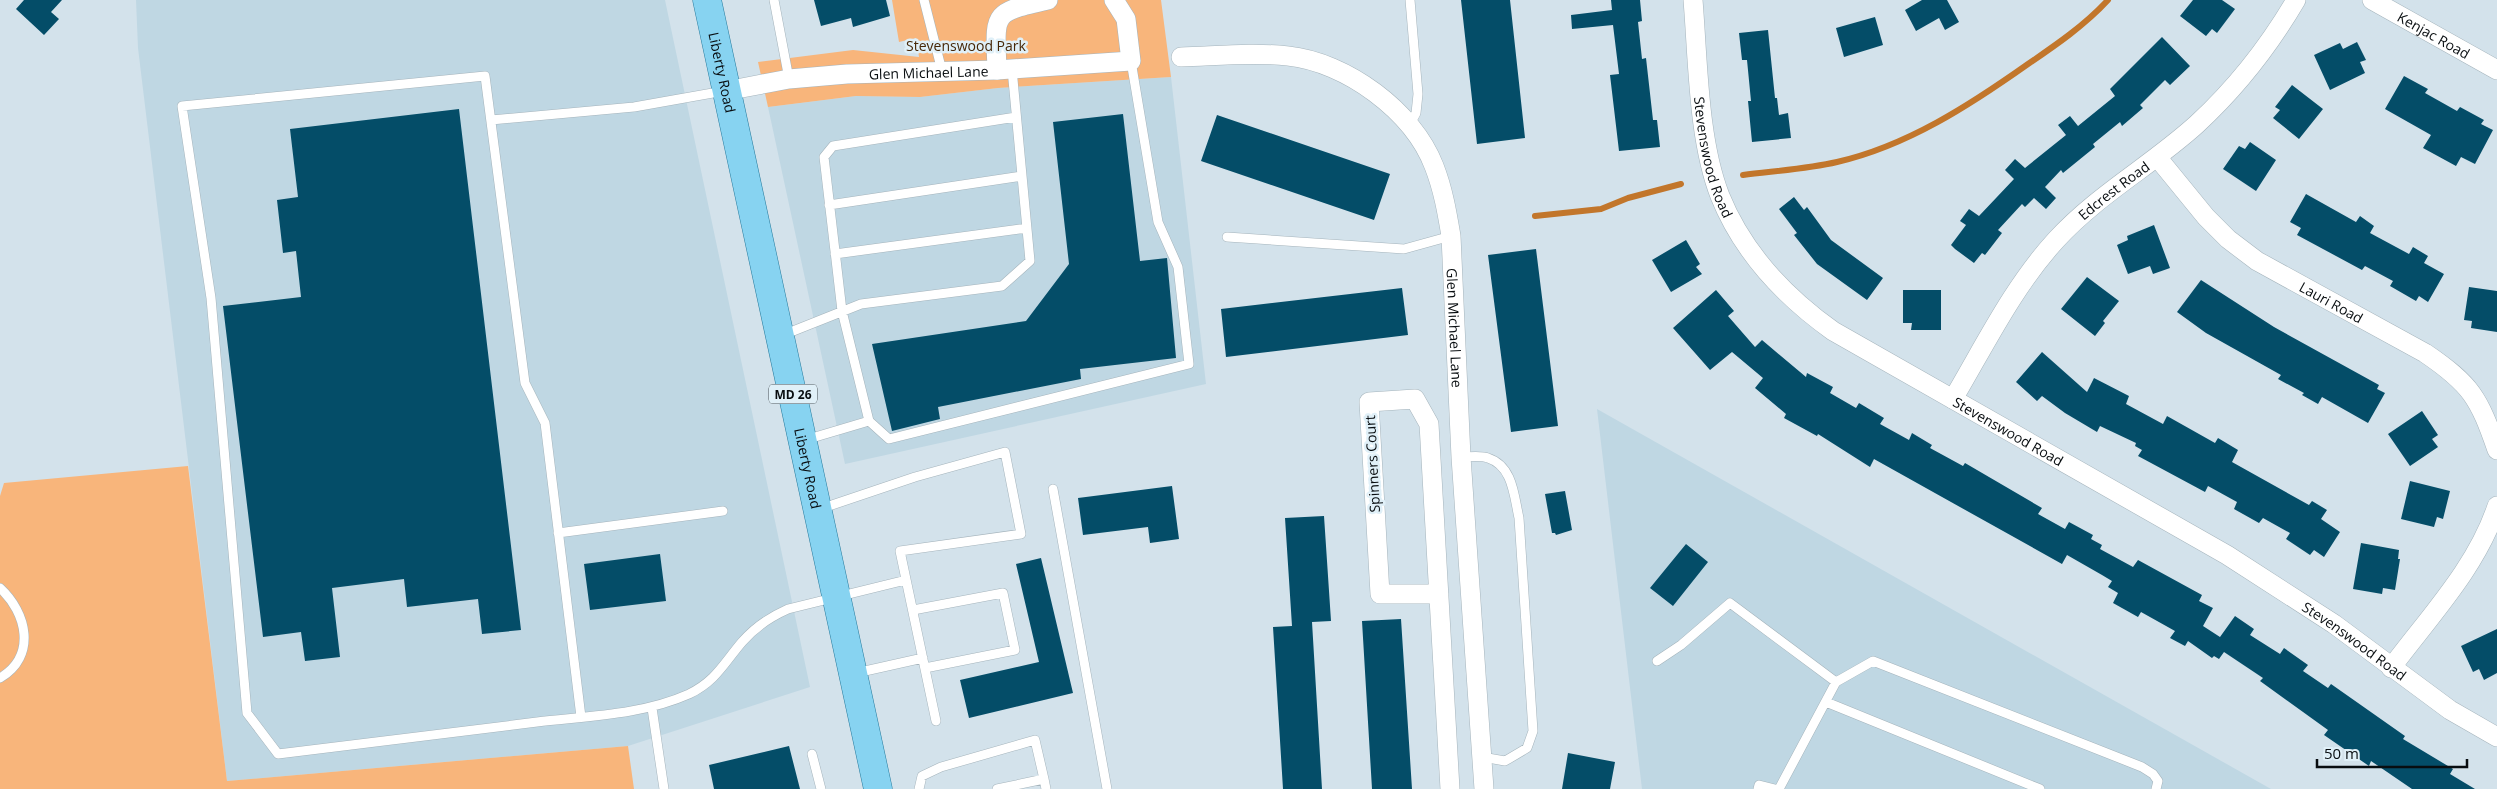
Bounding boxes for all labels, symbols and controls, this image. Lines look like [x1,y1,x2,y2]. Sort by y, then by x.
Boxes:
street label: Kenjac Road [2394,7,2474,63]
street label: Liberty Road [705,30,741,114]
park label: Stevenswood Park [906,36,1027,55]
street label: Glen Michael Lane [869,61,989,83]
street label: Stevenswood Road [1690,96,1738,221]
street label: Edcrest Road [2074,156,2153,224]
street label: Glen Michael Lane [1443,268,1467,388]
street label: Lauri Road [2296,277,2367,327]
road number: MD 26 [769,384,817,404]
street label: Stevenswood Road [1950,392,2067,470]
street label: Spinners Court [1360,415,1384,513]
street label: Liberty Road [790,426,826,510]
street label: Stevenswood Road [2299,597,2411,684]
scale bar [2317,736,2467,768]
text: 50 m [2324,743,2359,763]

